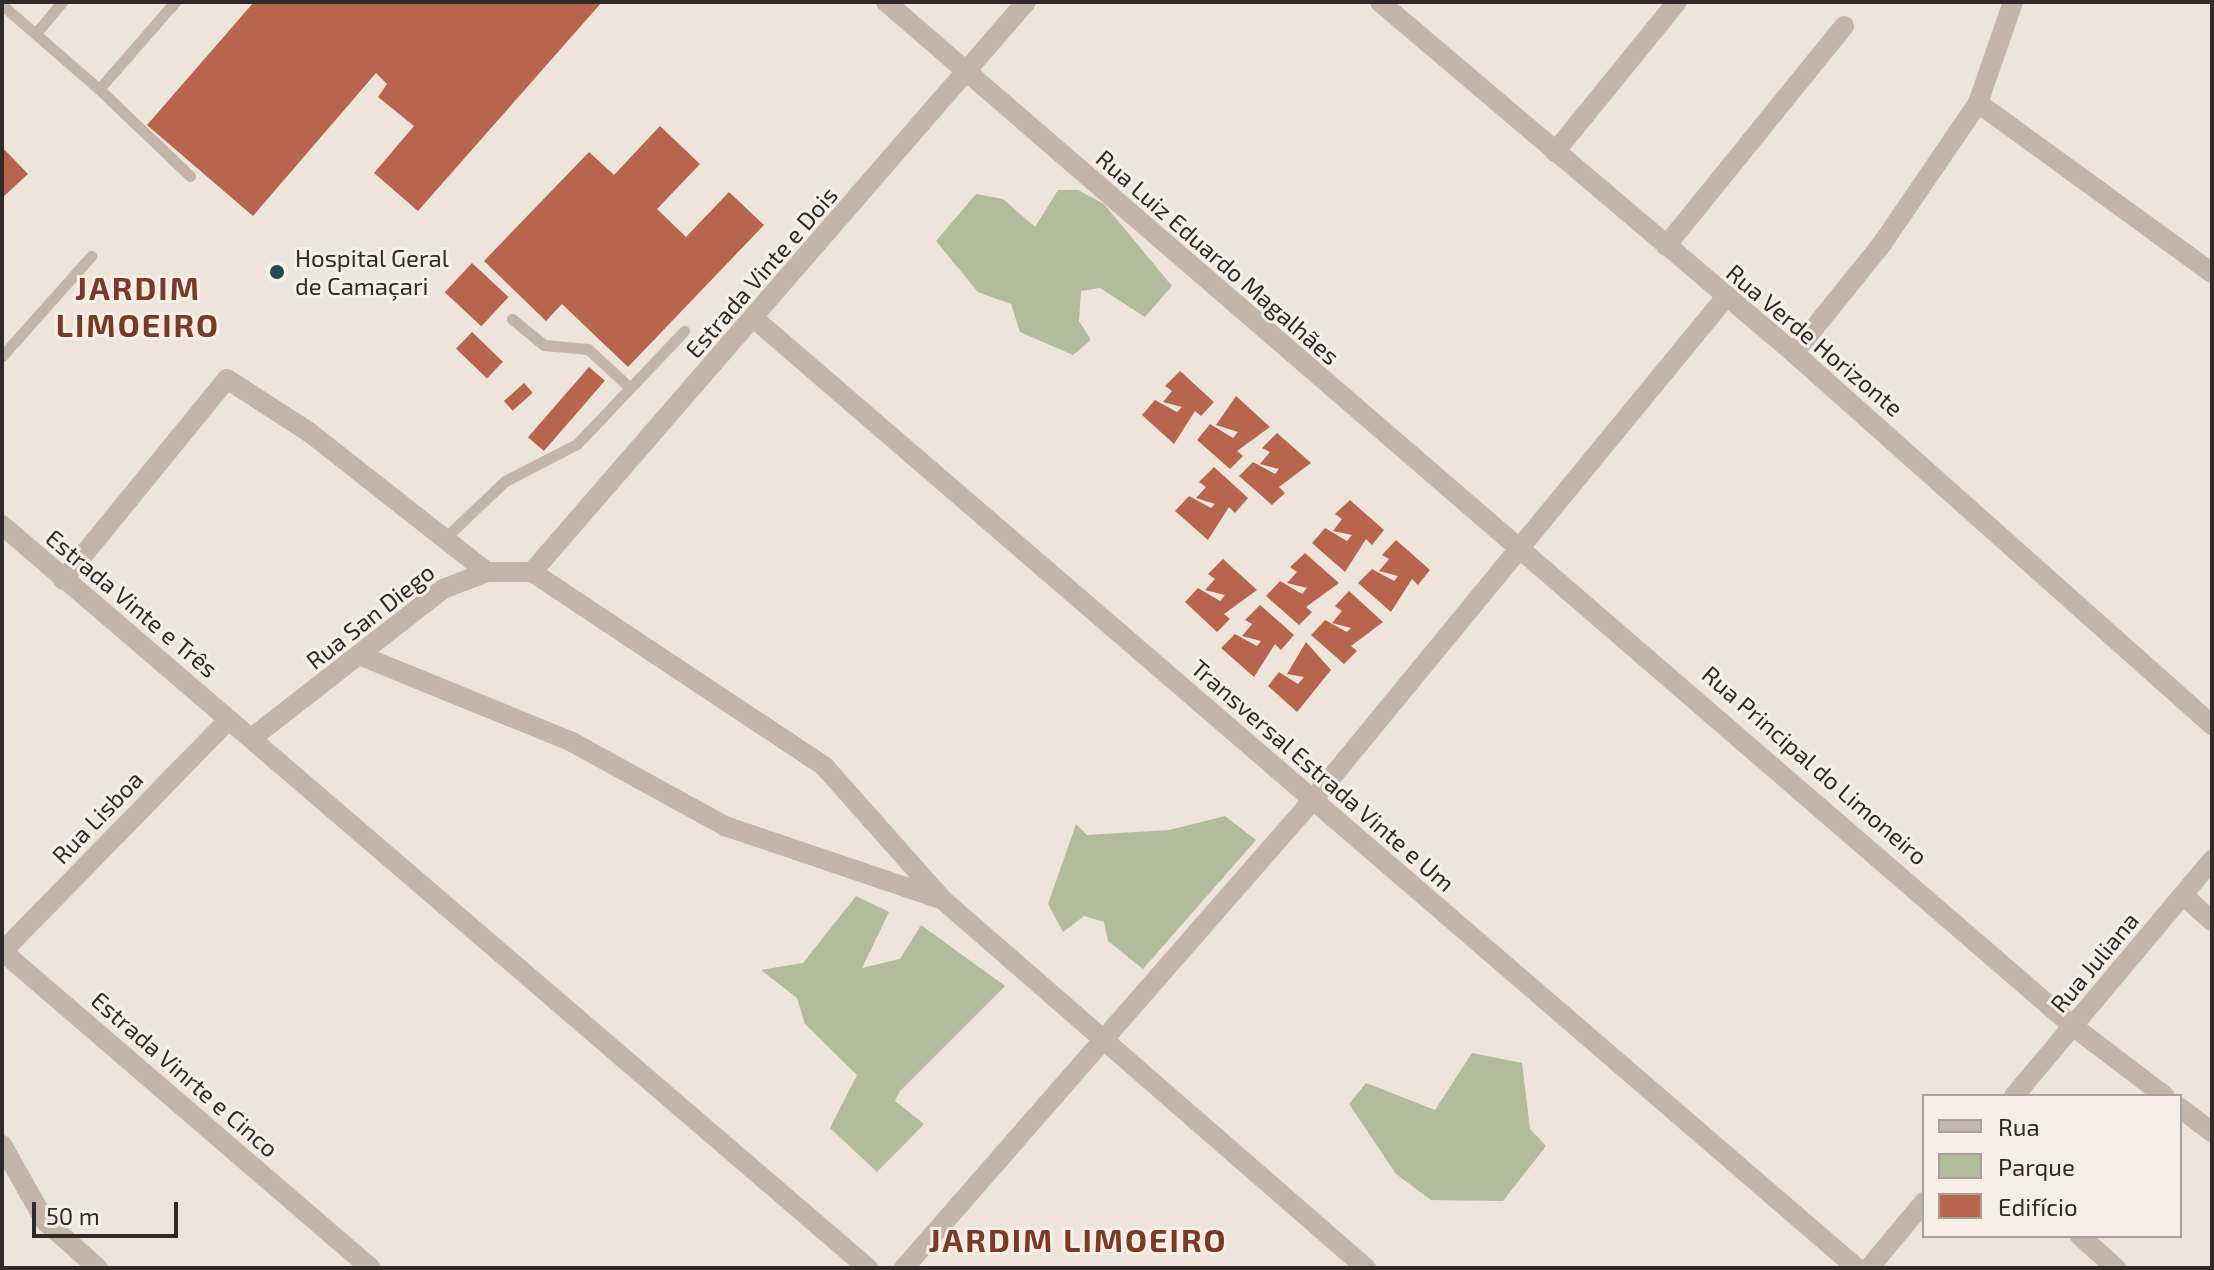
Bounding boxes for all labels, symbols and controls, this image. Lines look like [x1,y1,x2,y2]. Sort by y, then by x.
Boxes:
street label: Rua Luiz Eduardo Magalhães [1091,144,1345,370]
street label: Estrada Vinte e Dois [679,180,843,364]
place label: Hospital Geral de Camaçari [295,244,449,300]
street label: Rua Verde Horizonte [1721,258,1909,422]
marker: Hospital Geral de Camaçari [266,261,288,283]
district label: JARDIM LIMOEIRO [56,269,220,344]
street label: Estrada Vinte e Três [40,523,224,683]
street label: Rua San Diego [300,557,440,675]
street label: Transversal Estrada Vinte e Um [1185,652,1461,898]
street label: Rua Principal do Limoneiro [1696,659,1934,871]
street label: Rua Lisboa [46,765,148,869]
street label: Rua Juliana [2044,906,2144,1018]
street label: Estrada Vinrte e Cinco [86,985,284,1163]
legend [1922,1094,2182,1238]
text: Rua [1998,1112,2040,1141]
text: Parque [1998,1152,2075,1181]
scale bar [36,1186,182,1236]
text: Edifício [1998,1192,2078,1221]
text: 50 m [46,1201,100,1230]
district label: JARDIM LIMOEIRO [928,1220,1228,1258]

